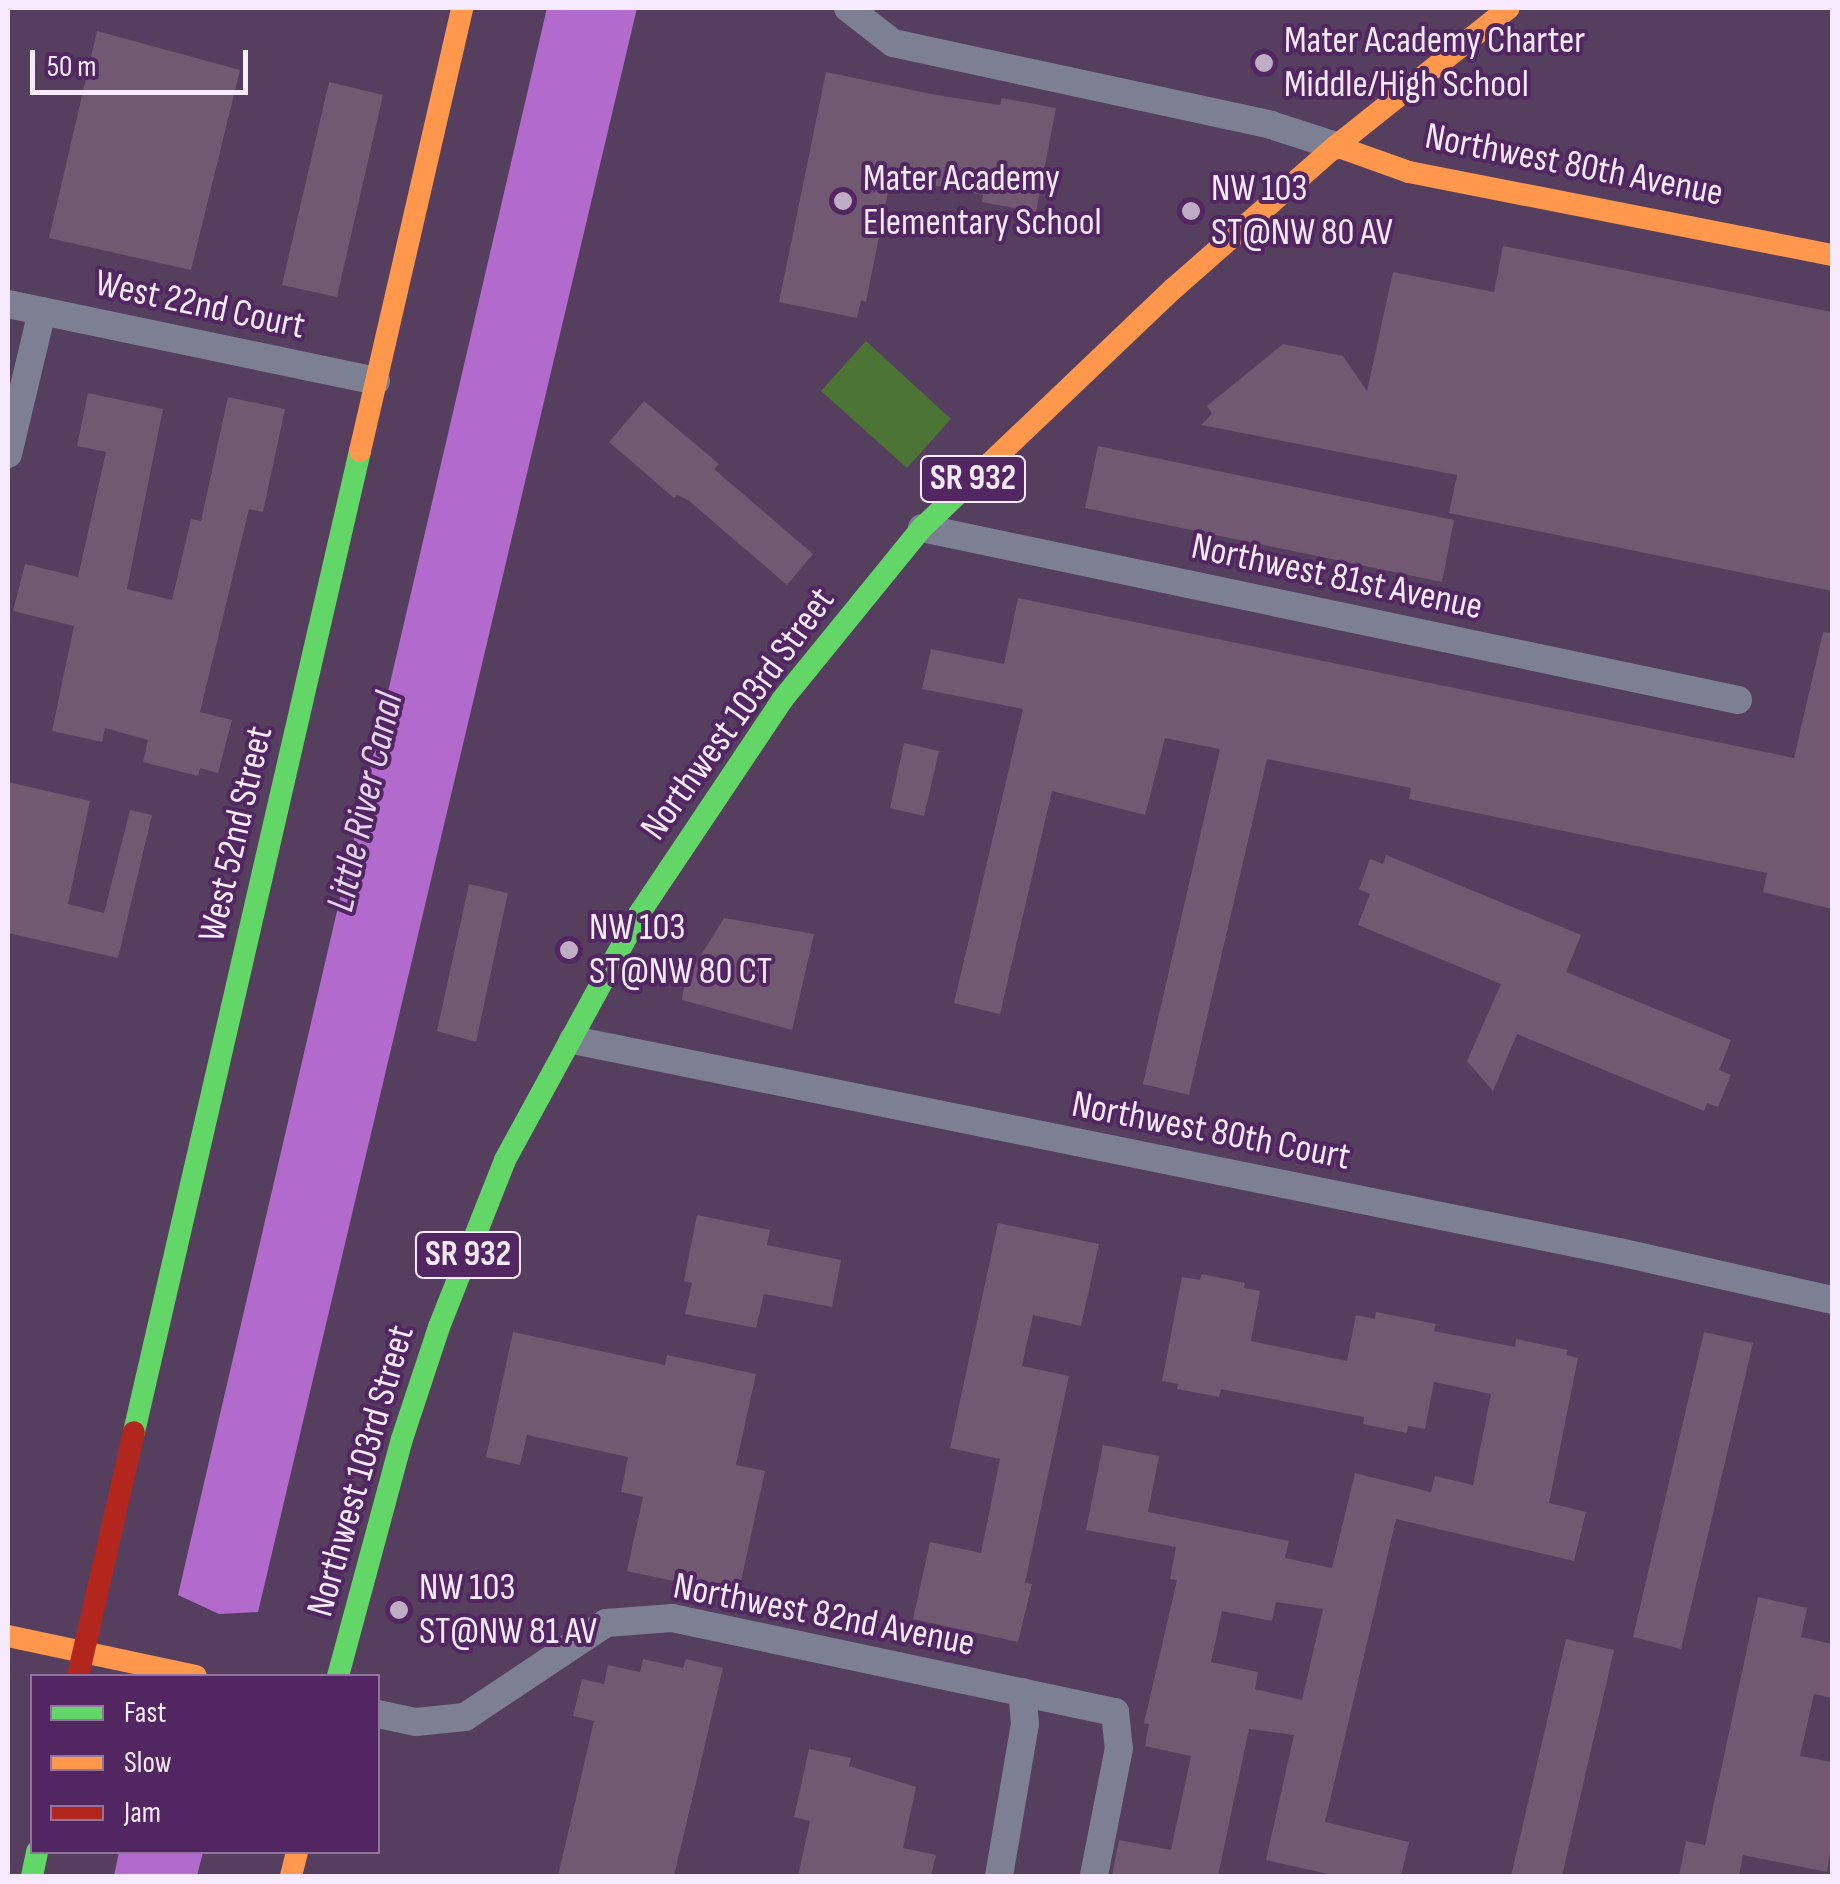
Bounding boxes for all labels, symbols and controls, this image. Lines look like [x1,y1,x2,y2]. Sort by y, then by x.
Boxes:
place label: Mater Academy Charter Middle/High School [1284,18,1585,107]
scale bar [35,30,252,92]
text: 50 m [47,49,96,85]
marker: Mater Academy Charter Middle/High School [1253,52,1275,74]
street label: Northwest 80th Avenue [1421,114,1727,216]
place label: Mater Academy Elementary School [863,156,1101,245]
place label: NW 103 ST@NW 80 AV [1211,166,1393,255]
marker: Mater Academy Elementary School [832,190,854,212]
marker: NW 103 ST@NW 80 AV [1180,200,1202,222]
street label: West 22nd Court [91,261,309,349]
road number: SR 932 [918,449,1028,509]
street label: Northwest 81st Avenue [1187,524,1487,630]
street label: Northwest 103rd Street [631,579,845,849]
water label: Little River Canal [317,688,413,916]
street label: West 52nd Street [189,722,283,946]
place label: NW 103 ST@NW 80 CT [589,905,772,994]
marker: NW 103 ST@NW 80 CT [558,939,580,961]
street label: Northwest 80th Court [1068,1082,1354,1180]
road number: SR 932 [413,1225,523,1285]
street label: Northwest 103rd Street [298,1320,424,1622]
street label: Northwest 82nd Avenue [669,1563,979,1667]
place label: NW 103 ST@NW 81 AV [419,1565,597,1655]
marker: NW 103 ST@NW 81 AV [388,1599,410,1621]
legend [30,1674,380,1854]
text: Fast [124,1695,166,1731]
text: Slow [124,1745,172,1781]
text: Jam [124,1795,161,1831]

